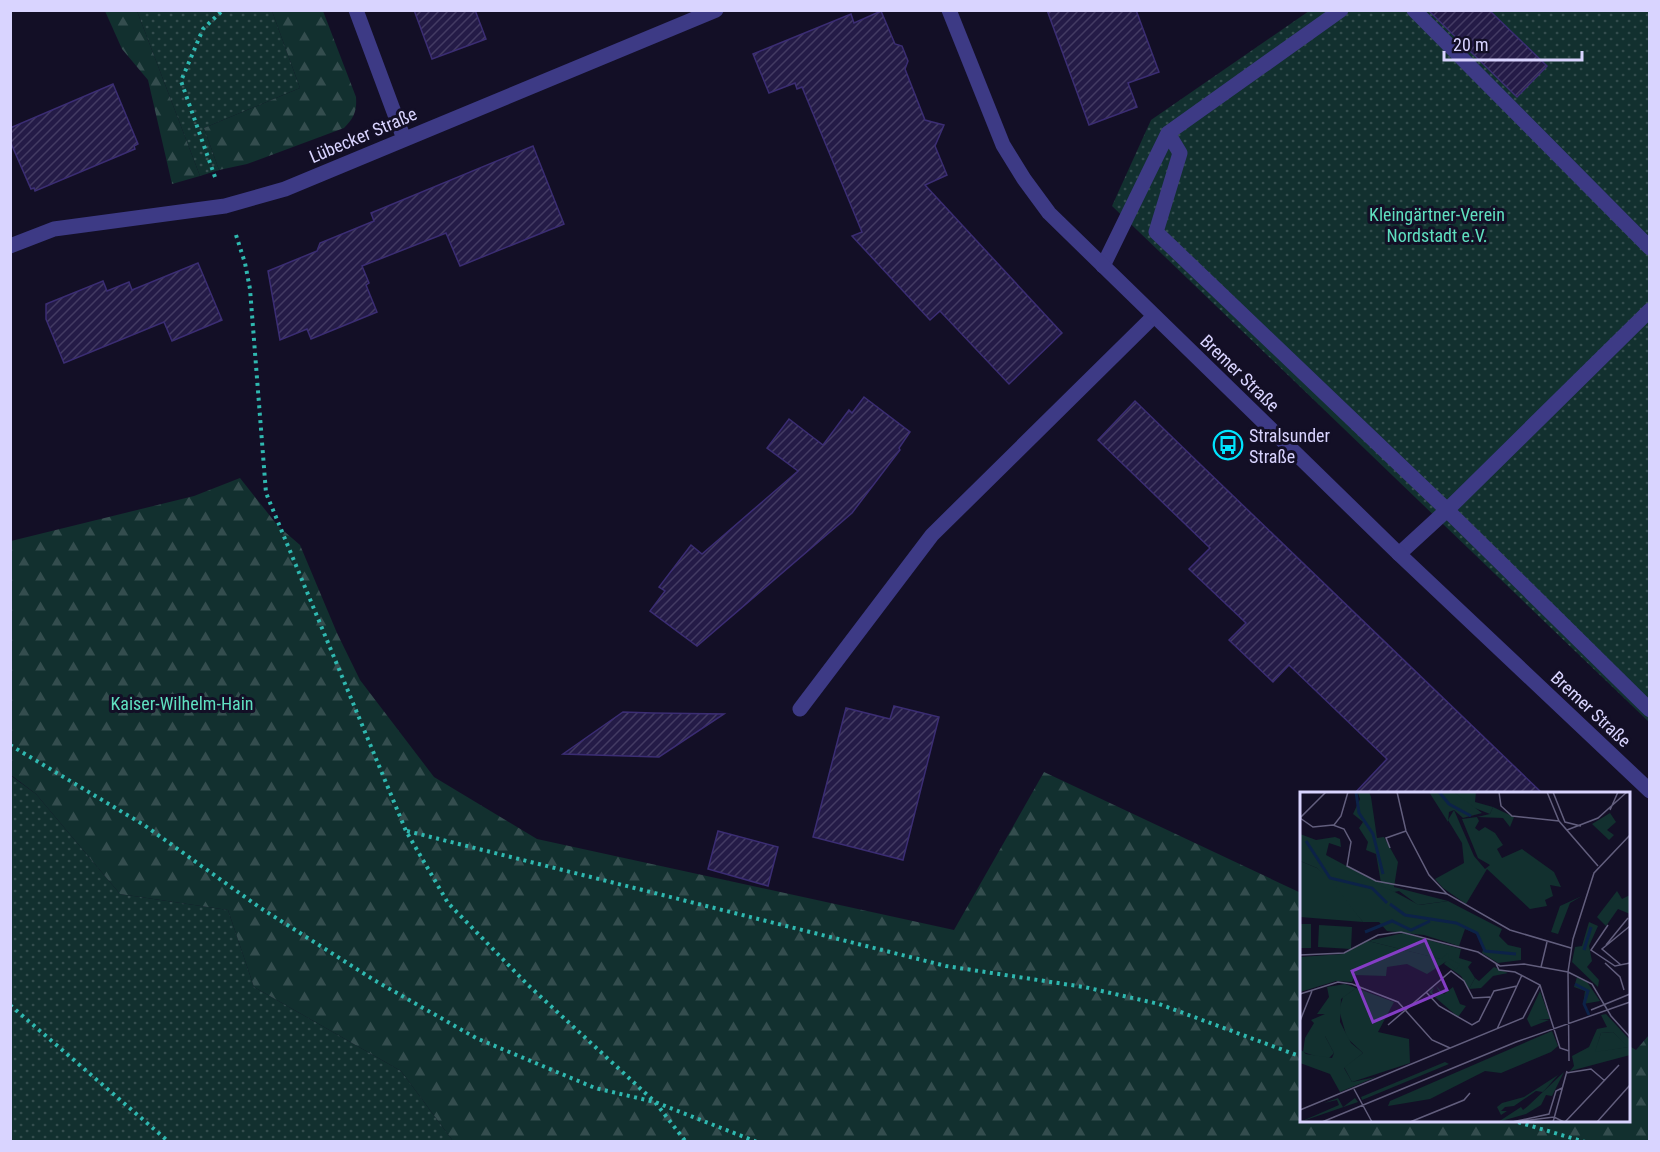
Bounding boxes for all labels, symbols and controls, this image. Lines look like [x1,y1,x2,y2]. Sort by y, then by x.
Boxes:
scale bar [1444,24,1582,62]
text: 20 m [1453,34,1488,55]
street label: Lübecker Straße [306,103,420,167]
park label: Kleingärtner-Verein Nordstadt e.V. [1369,204,1505,246]
street label: Bremer Straße [1196,330,1284,416]
place label: Stralsunder Straße [1249,425,1331,467]
bus stop icon: Stralsunder Straße [1212,429,1244,461]
street label: Bremer Straße [1547,667,1635,751]
park label: Kaiser-Wilhelm-Hain [110,693,254,714]
inset map [1300,792,1630,1122]

